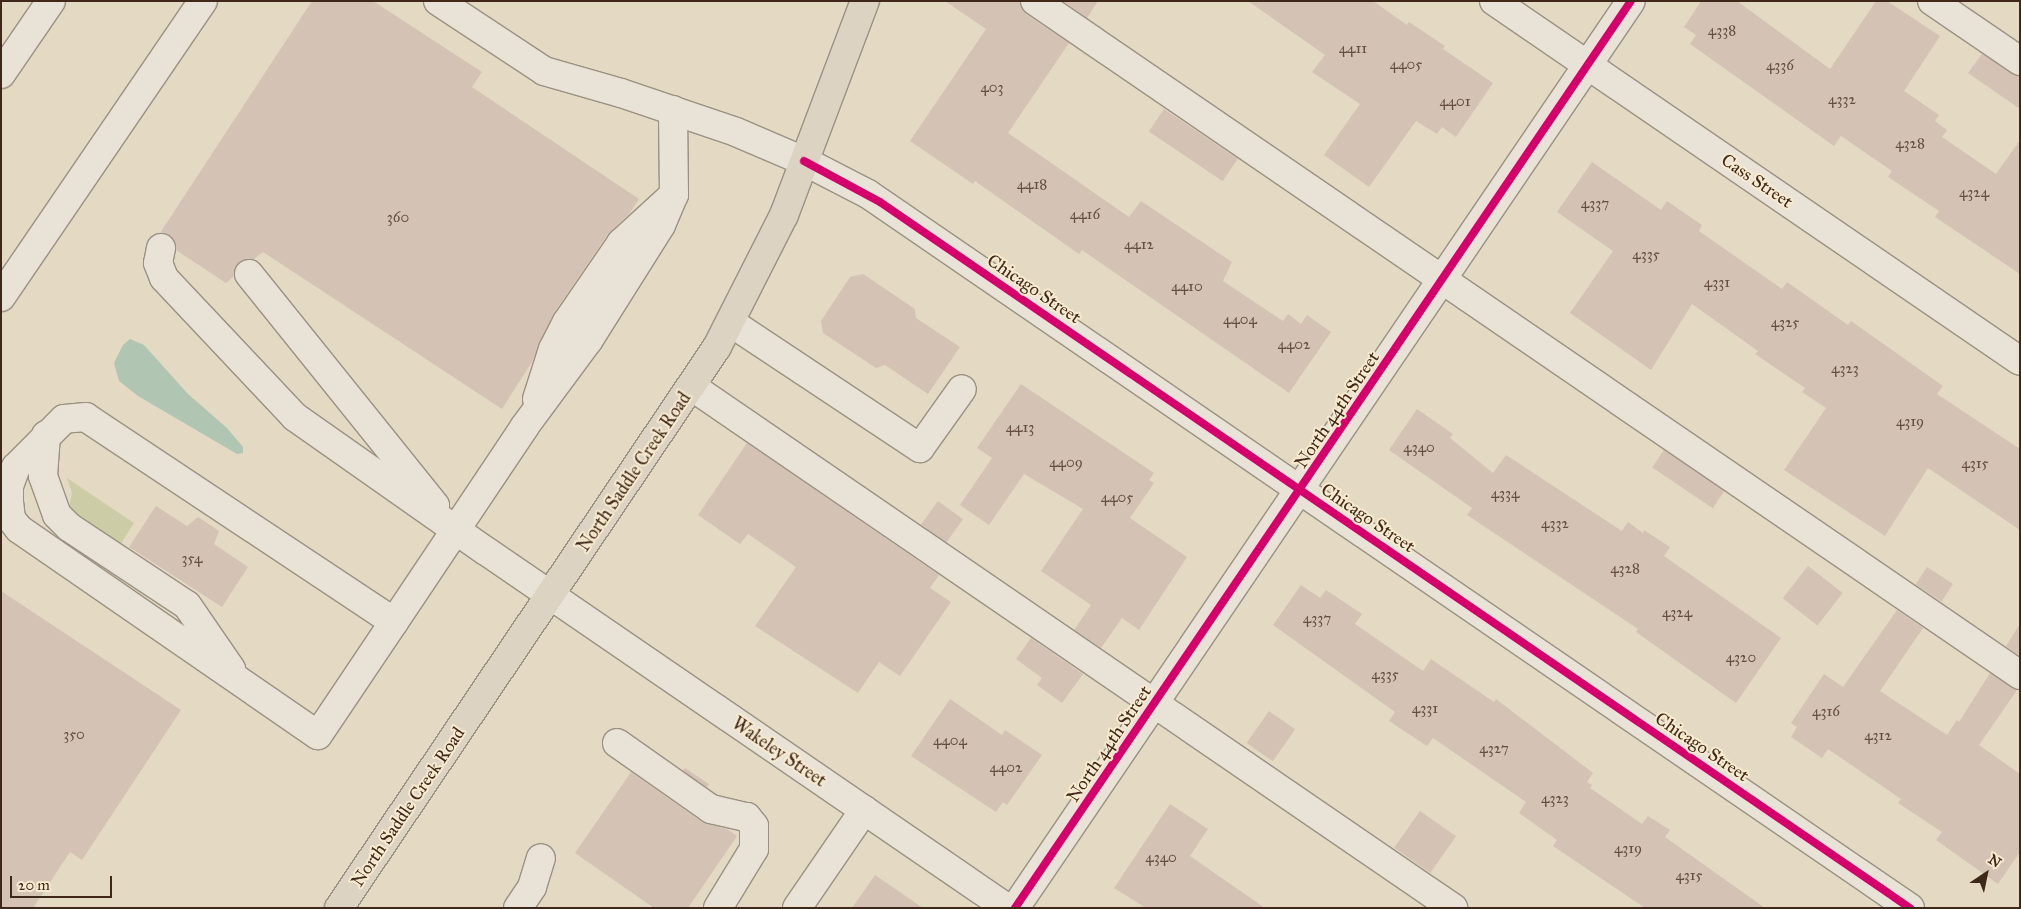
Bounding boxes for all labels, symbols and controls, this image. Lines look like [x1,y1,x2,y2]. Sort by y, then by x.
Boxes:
house number: 4338 [1708,22,1736,40]
house number: 4411 [1339,40,1367,58]
house number: 4405 [1390,56,1422,74]
house number: 4336 [1766,57,1794,75]
house number: 403 [980,79,1004,97]
house number: 4332 [1828,91,1856,109]
house number: 4401 [1439,93,1471,111]
house number: 4328 [1895,135,1925,153]
street label: Cass Street [1717,149,1797,213]
house number: 4418 [1017,176,1047,194]
house number: 4324 [1959,184,1989,202]
house number: 4337 [1581,195,1609,213]
house number: 4416 [1070,206,1100,224]
house number: 360 [387,209,409,227]
house number: 4412 [1124,236,1154,254]
house number: 4335 [1632,246,1660,264]
street label: Chicago Street [983,250,1085,328]
house number: 4331 [1704,274,1730,292]
house number: 4410 [1171,278,1203,296]
house number: 4404 [1223,311,1257,329]
house number: 4325 [1771,314,1799,332]
house number: 4402 [1278,336,1310,354]
street label: North 44th Street [1290,348,1384,472]
house number: 4323 [1831,360,1859,378]
street label: North Saddle Creek Road [573,388,695,556]
house number: 4319 [1896,413,1924,431]
house number: 4413 [1006,419,1034,437]
house number: 4340 [1403,439,1435,457]
house number: 4409 [1049,454,1083,472]
house number: 4315 [1961,455,1989,473]
street label: Chicago Street [1317,479,1419,557]
house number: 4334 [1491,485,1519,503]
house number: 4405 [1101,489,1133,507]
house number: 4332 [1541,515,1569,533]
house number: 354 [182,550,202,568]
house number: 4328 [1610,560,1640,578]
house number: 4324 [1662,604,1692,622]
house number: 4337 [1303,610,1331,628]
house number: 4320 [1726,649,1756,667]
house number: 4335 [1371,666,1399,684]
street label: North 44th Street [1062,682,1156,806]
house number: 4331 [1412,700,1438,718]
house number: 4316 [1812,703,1840,721]
street label: Chicago Street [1651,708,1753,786]
street label: Wakeley Street [728,713,830,791]
street label: North Saddle Creek Road [347,723,469,891]
house number: 350 [63,726,85,744]
house number: 4312 [1864,727,1892,745]
house number: 4404 [933,732,967,750]
house number: 4327 [1479,740,1509,758]
house number: 4402 [990,759,1022,777]
house number: 4323 [1541,790,1569,808]
house number: 4319 [1614,840,1642,858]
house number: 4340 [1145,849,1177,867]
north arrow [1961,849,2011,899]
text: N [1985,851,2004,872]
scale bar [12,866,115,898]
house number: 4315 [1675,867,1703,885]
text: 20 m [18,876,50,894]

